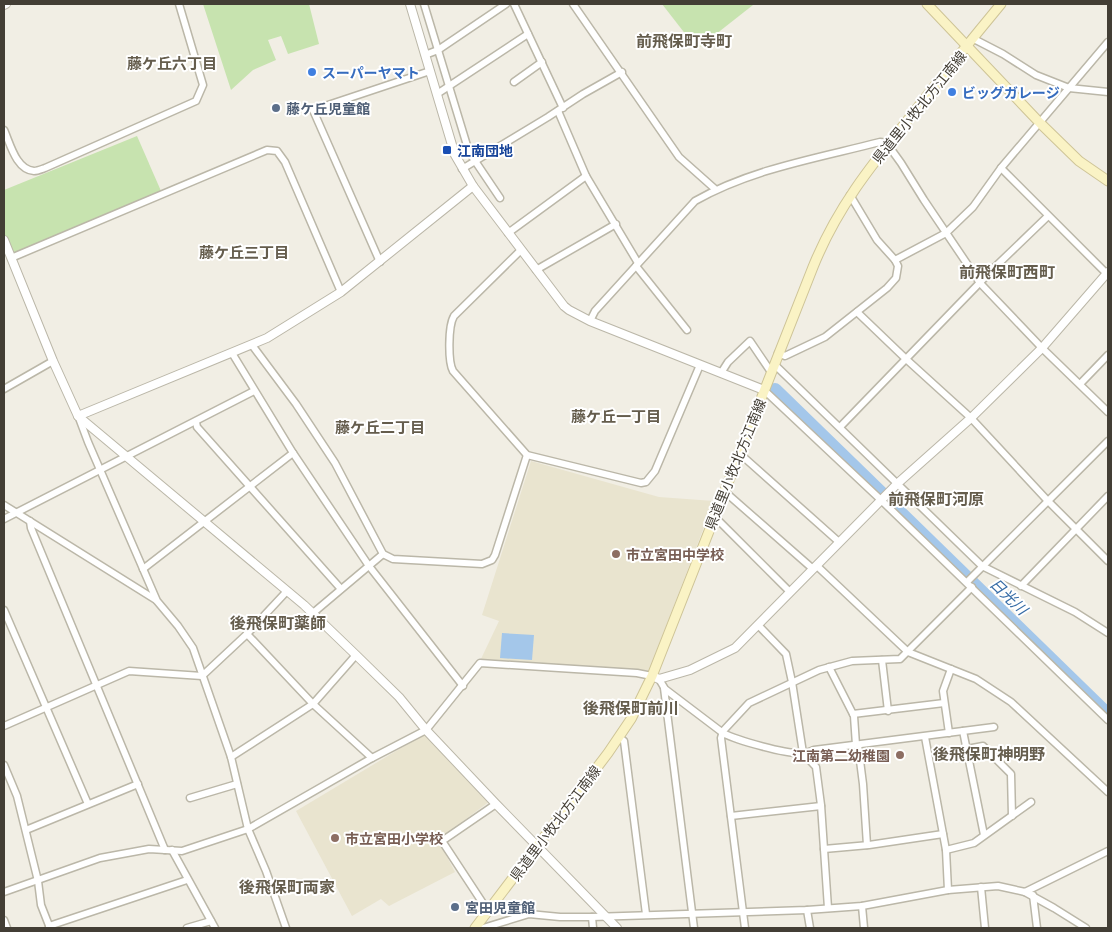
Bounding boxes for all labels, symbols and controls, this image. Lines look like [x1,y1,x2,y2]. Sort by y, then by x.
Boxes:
district label: 前飛保町寺町 [636,31,732,51]
street label: 県道里小牧北方江南線 [868,47,970,167]
district label: 藤ケ丘六丁目 [127,54,217,72]
place label: スーパーヤマト [322,64,420,81]
marker: スーパーヤマト [306,66,318,78]
place label: ビッグガレージ [962,84,1060,101]
marker: ビッグガレージ [946,86,958,98]
place label: 藤ケ丘児童館 [286,100,370,117]
marker: 藤ケ丘児童館 [270,102,282,114]
place label: 江南団地 [457,142,513,159]
marker: 江南団地 [441,144,453,156]
district label: 藤ケ丘三丁目 [199,243,289,261]
district label: 前飛保町西町 [959,262,1055,282]
street label: 県道里小牧北方江南線 [701,396,769,532]
district label: 藤ケ丘一丁目 [571,407,661,425]
district label: 藤ケ丘二丁目 [335,418,425,436]
district label: 前飛保町河原 [888,489,984,509]
place label: 市立宮田中学校 [626,546,724,563]
marker: 市立宮田中学校 [610,548,622,560]
water label: 日光川 [987,574,1033,619]
district label: 後飛保町薬師 [230,613,326,633]
district label: 後飛保町前川 [583,698,679,718]
district label: 後飛保町神明野 [933,744,1045,764]
place label: 江南第二幼稚園 [792,747,890,764]
marker: 江南第二幼稚園 [894,749,906,761]
street label: 県道里小牧北方江南線 [506,762,604,884]
place label: 市立宮田小学校 [345,830,443,847]
marker: 市立宮田小学校 [329,832,341,844]
district label: 後飛保町両家 [239,877,335,897]
place label: 宮田児童館 [465,899,535,916]
marker: 宮田児童館 [449,901,461,913]

